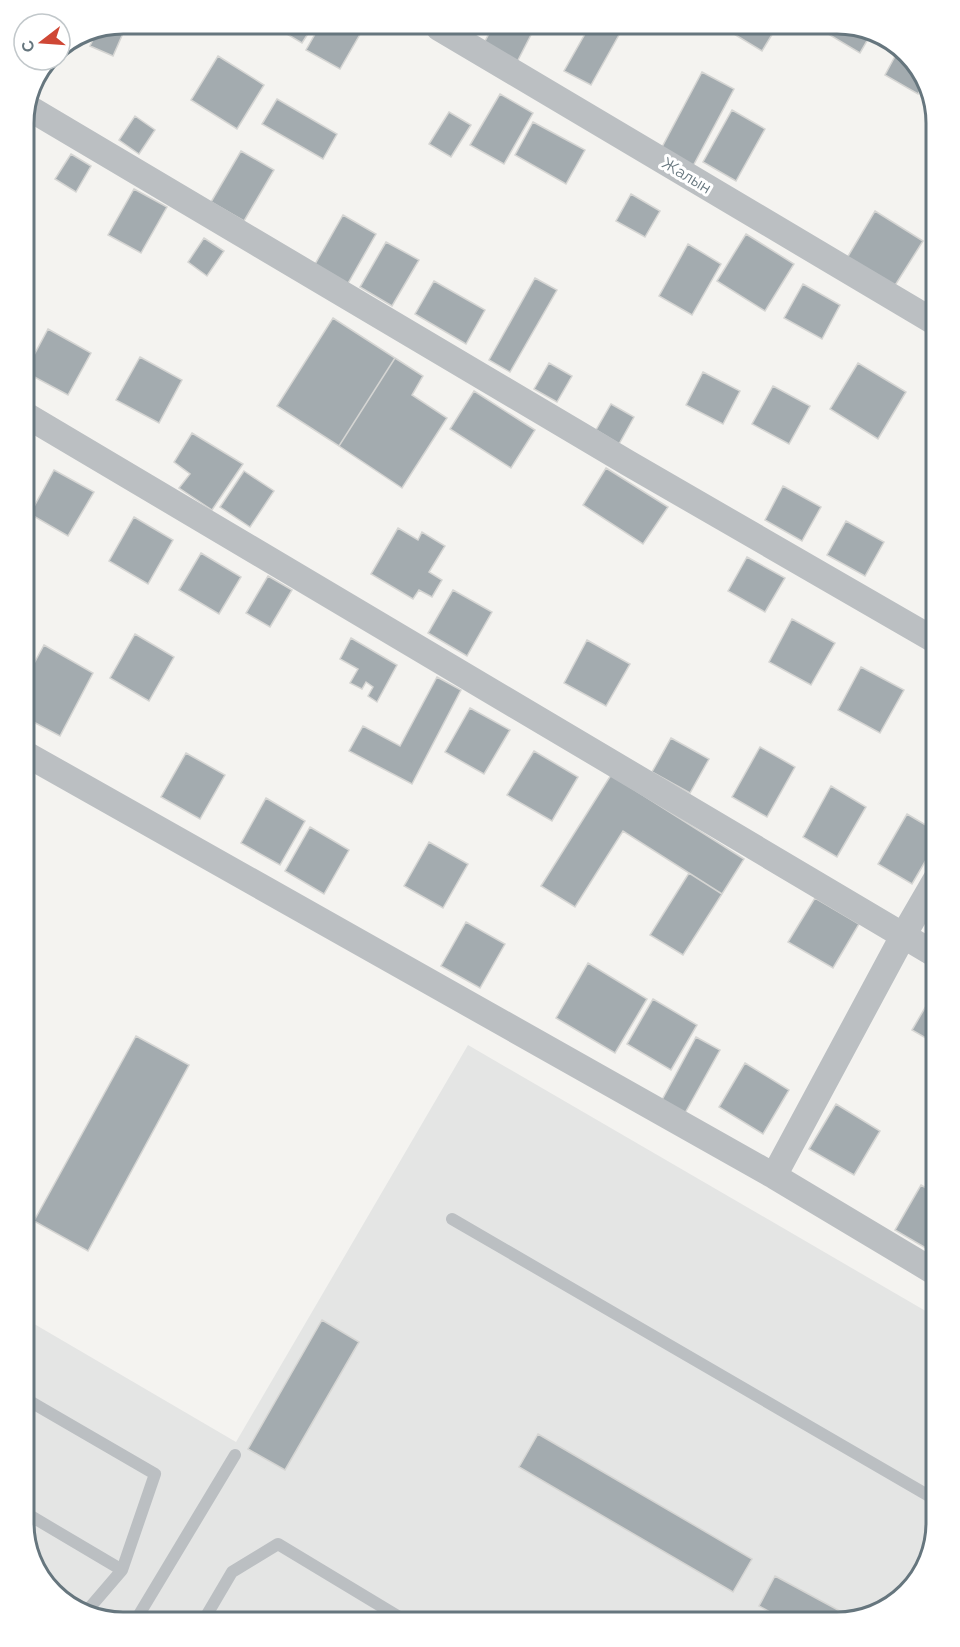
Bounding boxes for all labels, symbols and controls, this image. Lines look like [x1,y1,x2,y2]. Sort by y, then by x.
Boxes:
north arrow [12,12,72,72]
text: С [17,38,39,54]
street label: Жалын [659,153,715,197]

